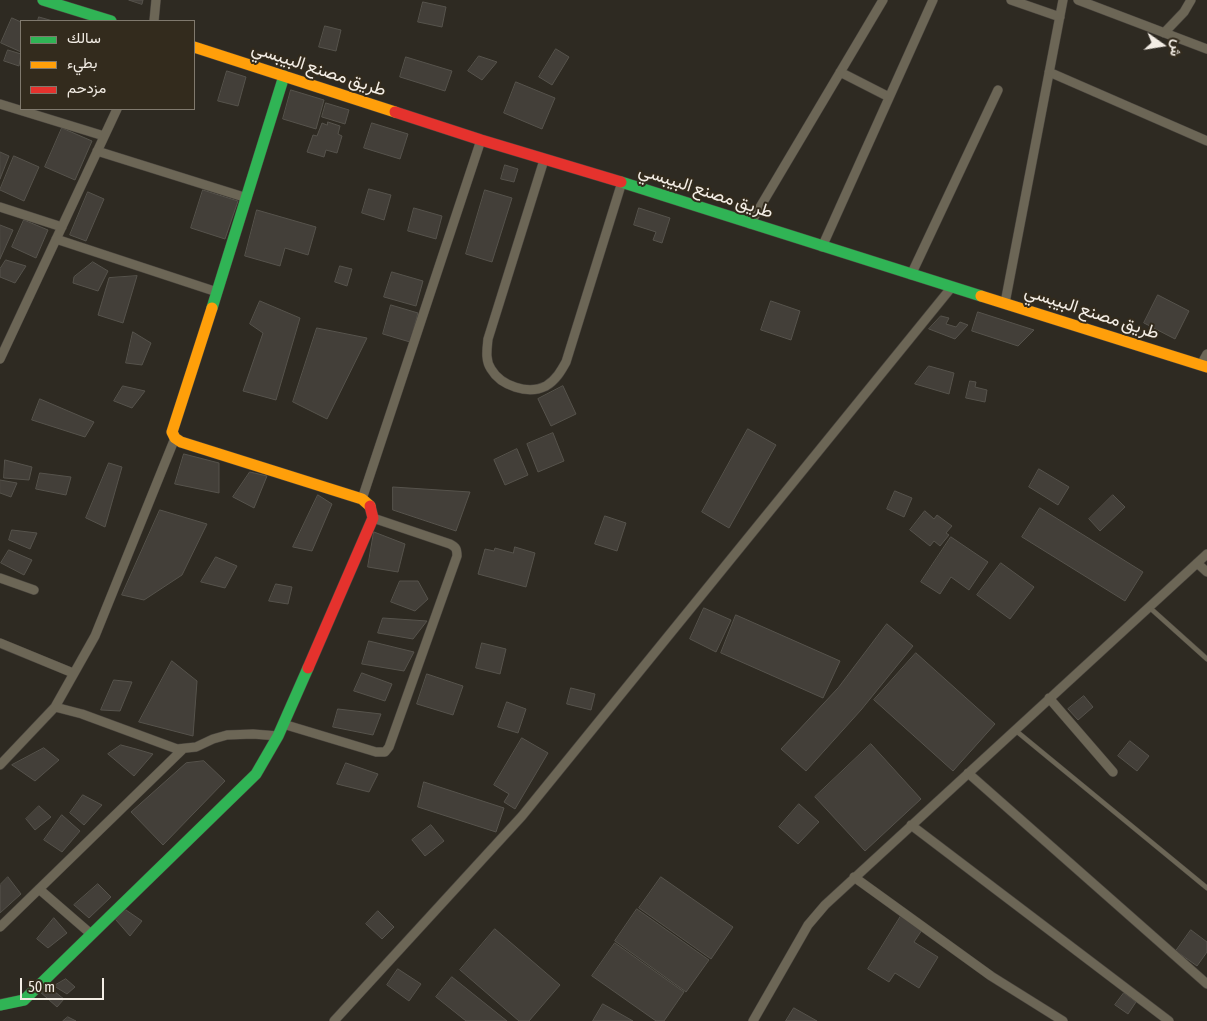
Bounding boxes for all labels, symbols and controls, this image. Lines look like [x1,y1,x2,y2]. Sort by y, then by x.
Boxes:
legend [20,20,195,110]
north arrow [1137,20,1187,70]
text: سالك [67,29,101,46]
street label: طريق مصنع البيبسي [249,37,389,101]
text: ش [1167,38,1186,58]
text: بطيء [67,54,97,71]
text: مزدحم [67,79,106,96]
street label: طريق مصنع البيبسي [636,159,776,223]
street label: طريق مصنع البيبسي [1022,280,1162,344]
scale bar [22,968,106,1000]
text: 50 m [28,978,55,995]

